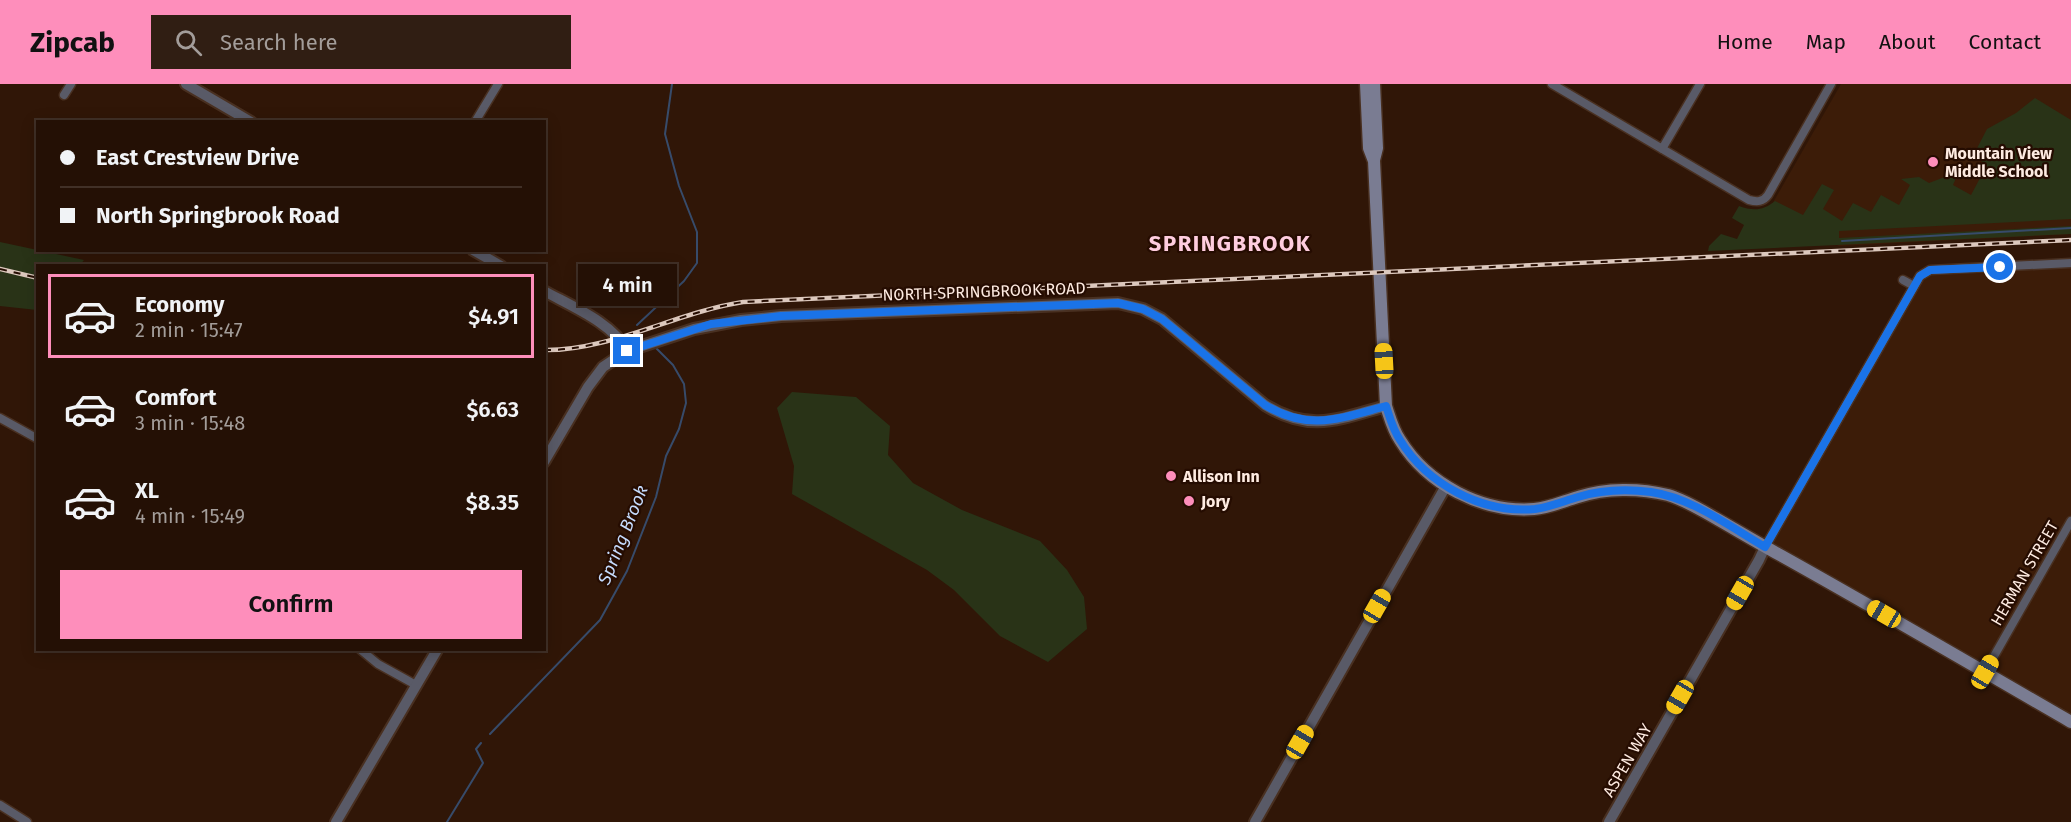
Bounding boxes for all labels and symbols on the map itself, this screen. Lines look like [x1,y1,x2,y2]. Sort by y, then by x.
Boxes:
place label: Mountain View Middle School [1945,144,2052,181]
marker: Mountain View Middle School [1926,155,1940,169]
district label: SPRINGBROOK [1149,230,1311,257]
route start [1986,253,2013,280]
callout: 4 min [578,264,676,306]
street label: NORTH SPRINGBROOK ROAD [882,278,1086,305]
route end [613,337,640,364]
car [1374,343,1394,379]
place label: Allison Inn [1182,467,1260,486]
marker: Allison Inn [1164,469,1178,483]
water label: Spring Brook [593,482,653,589]
place label: Jory [1200,492,1231,511]
marker: Jory [1182,494,1196,508]
street label: HERMAN STREET [1987,517,2062,629]
car [1723,573,1757,613]
car [1360,586,1394,626]
car [1864,597,1904,631]
car [1968,652,2002,692]
car [1663,677,1697,717]
street label: ASPEN WAY [1599,720,1656,800]
car [1283,722,1317,762]

